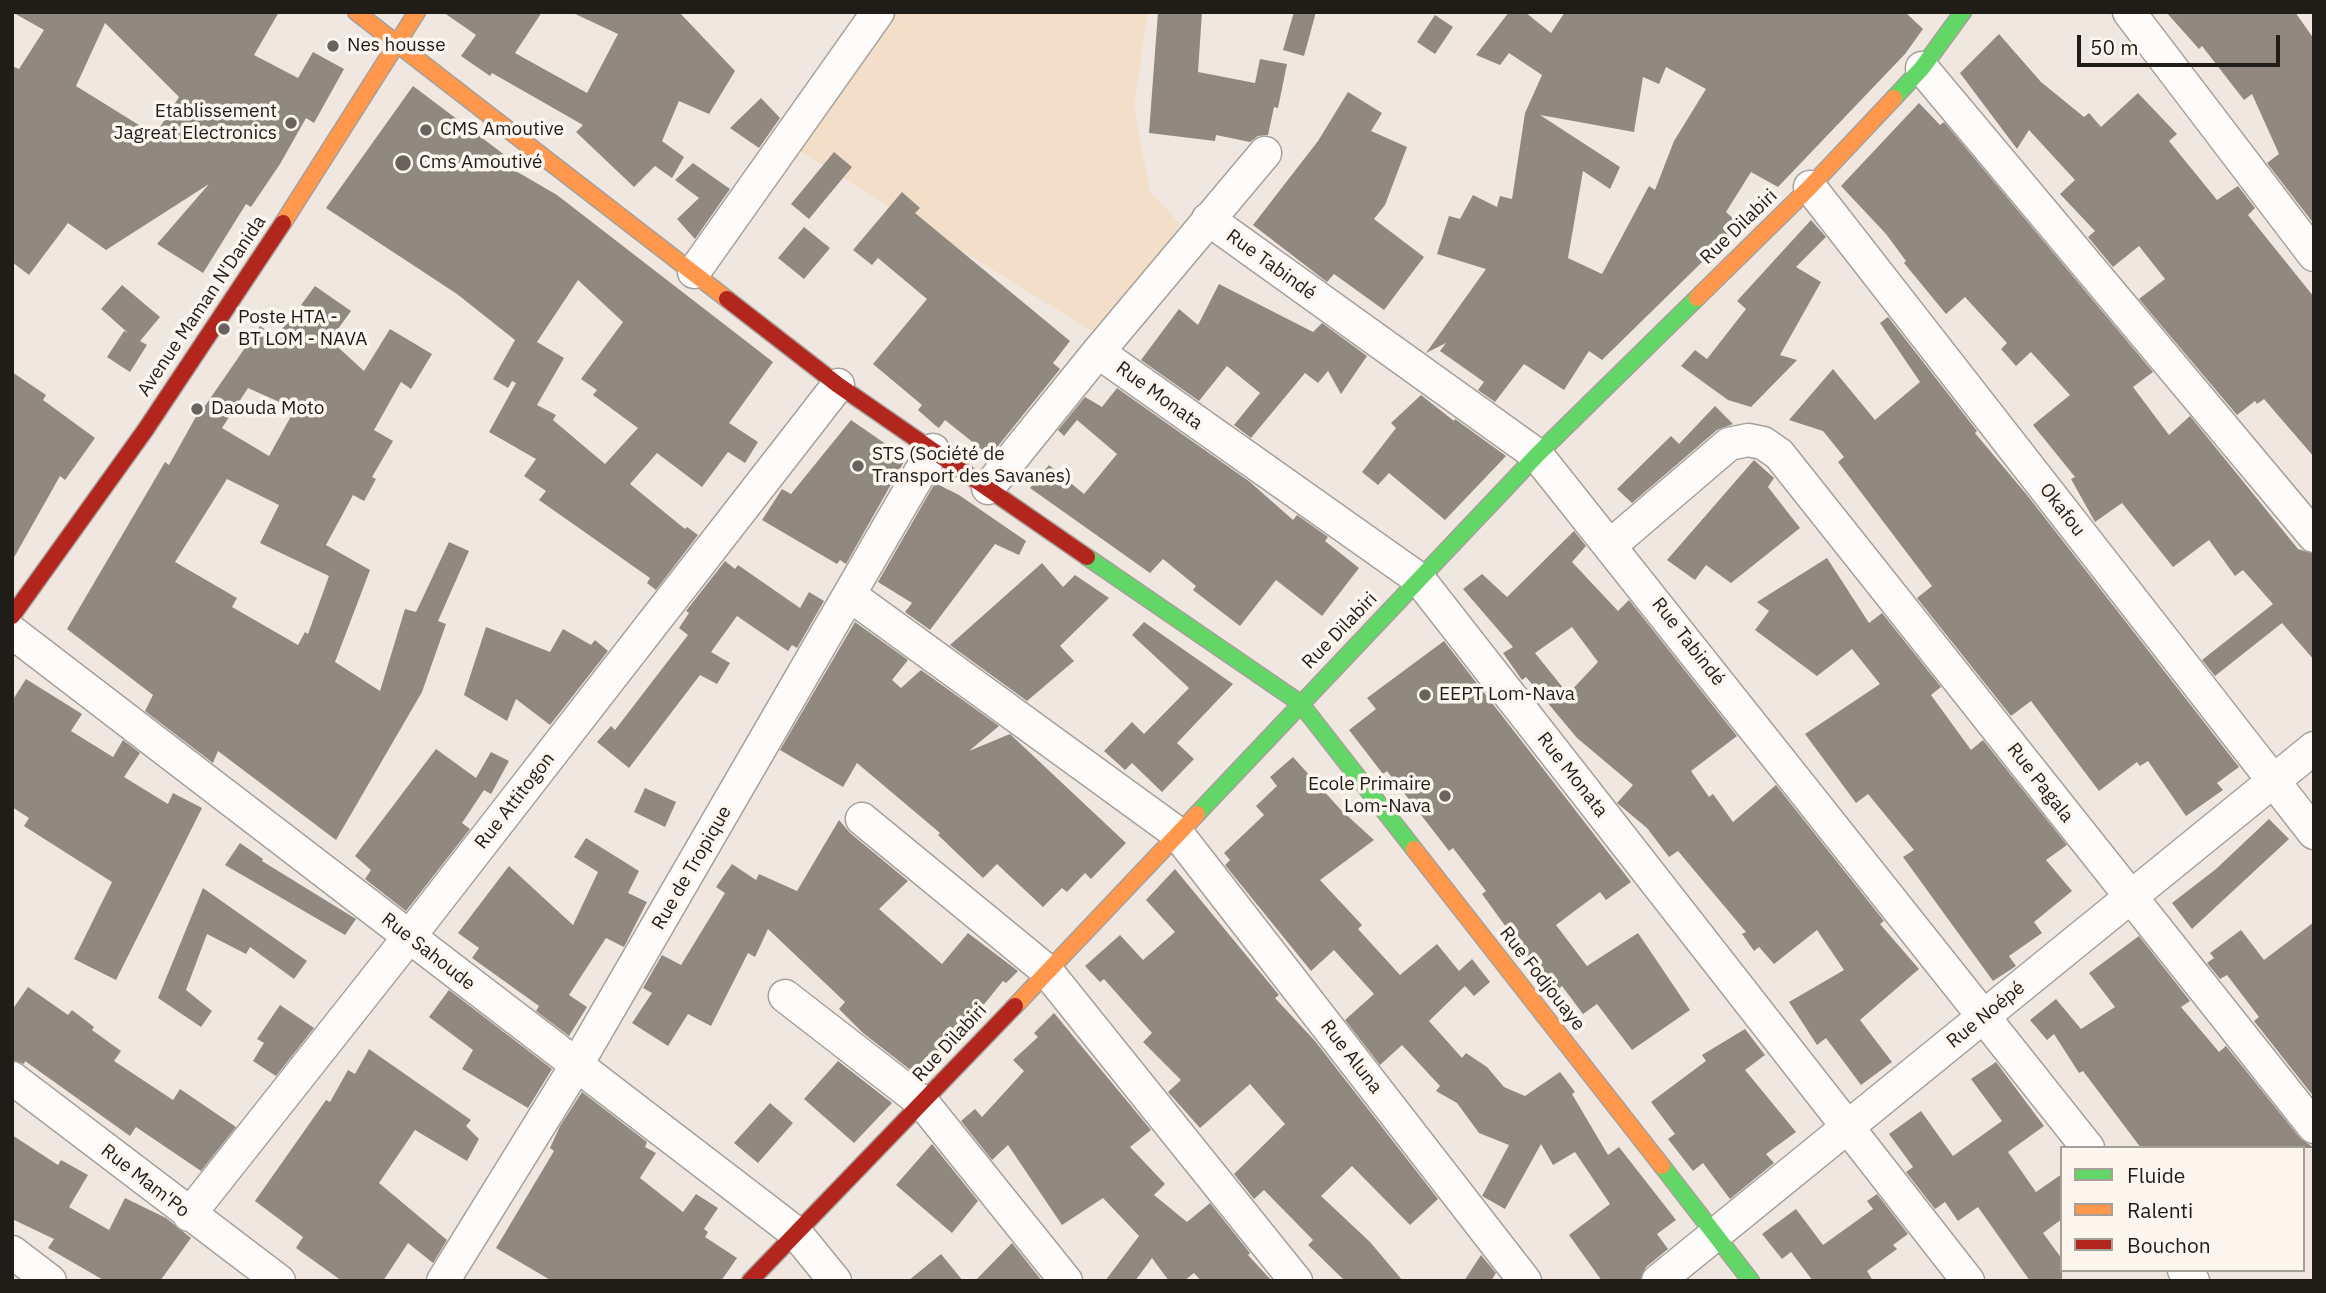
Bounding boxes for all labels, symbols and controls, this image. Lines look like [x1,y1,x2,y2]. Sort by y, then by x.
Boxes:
scale bar [2081,21,2284,65]
text: 50 m [2090,33,2139,61]
place label: Nes housse [347,35,446,57]
marker: Nes housse [325,38,341,54]
place label: Etablissement Jagreat Electronics [114,101,277,145]
marker: Etablissement Jagreat Electronics [283,115,299,131]
place label: CMS Amoutive [440,119,564,141]
marker: CMS Amoutive [418,122,434,138]
place label: Cms Amoutivé [419,152,542,174]
marker: Cms Amoutivé [393,153,413,173]
street label: Rue Dilabiri [1696,185,1782,269]
street label: Avenue Maman N'Danida [133,211,271,401]
street label: Rue Tabindé [1222,225,1320,305]
place label: Poste HTA - BT LOM - NAVA [238,307,367,351]
marker: Poste HTA - BT LOM - NAVA [216,321,232,337]
street label: Rue Monata [1111,357,1207,435]
place label: Daouda Moto [211,398,324,420]
marker: Daouda Moto [189,401,205,417]
place label: STS (Société de Transport des Savanes) [872,444,1071,488]
marker: STS (Société de Transport des Savanes) [850,458,866,474]
street label: Okafou [2034,479,2090,541]
street label: Rue Dilabiri [1298,588,1382,674]
street label: Rue Tabindé [1647,593,1729,691]
place label: EEPT Lom-Nava [1439,684,1575,706]
marker: EEPT Lom-Nava [1417,687,1433,703]
street label: Rue Monata [1532,728,1612,822]
street label: Rue Pagala [2002,739,2078,827]
street label: Rue Attitogon [470,748,560,854]
place label: Ecole Primaire Lom-Nava [1308,774,1431,818]
marker: Ecole Primaire Lom-Nava [1437,788,1453,804]
street label: Rue de Tropique [647,802,737,934]
street label: Rue Sahoude [377,908,479,996]
street label: Rue Fodjouaye [1494,922,1590,1036]
street label: Rue Noépé [1942,977,2030,1053]
street label: Rue Dilabiri [908,999,992,1087]
street label: Rue Aluna [1315,1016,1387,1098]
street label: Rue Mam'Po [96,1139,194,1223]
legend [2060,1146,2305,1272]
text: Fluide [2127,1161,2185,1189]
text: Ralenti [2127,1196,2193,1224]
text: Bouchon [2127,1231,2211,1259]

